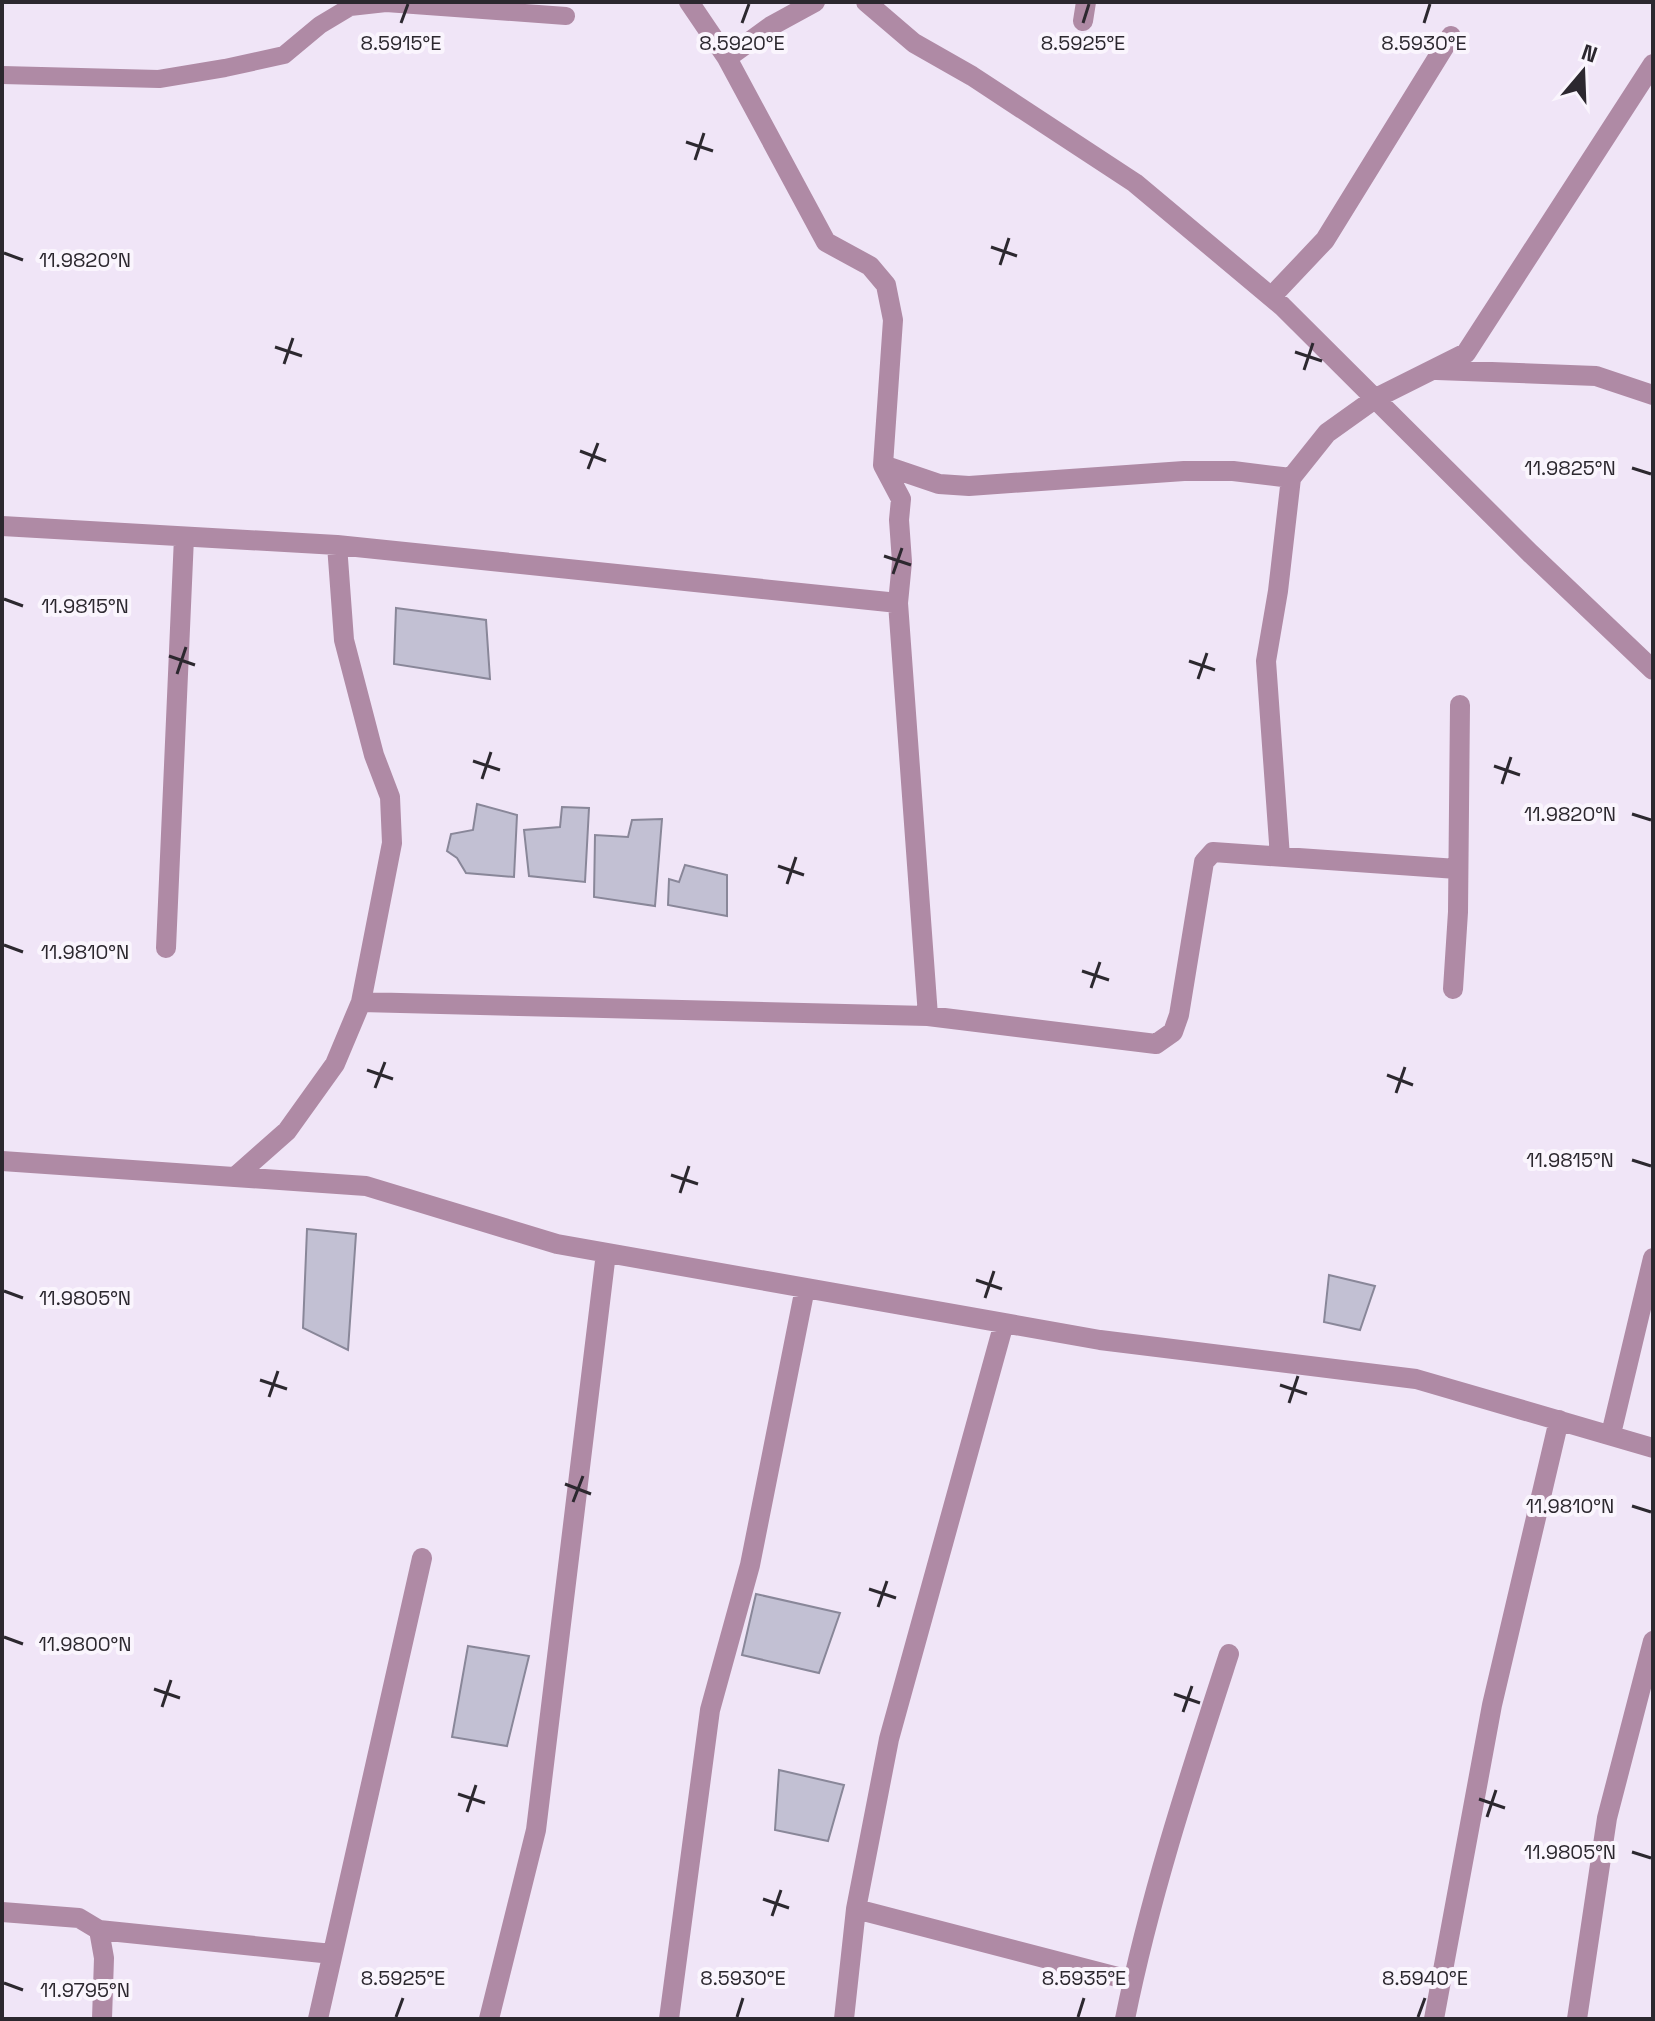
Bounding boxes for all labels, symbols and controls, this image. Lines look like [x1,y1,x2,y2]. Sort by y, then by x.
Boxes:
text: 8.5915°E [361,30,441,56]
text: 8.5920°E [699,30,785,56]
text: 8.5925°E [1041,30,1125,56]
text: 8.5930°E [1381,30,1467,56]
north arrow [1543,32,1623,112]
text: N [1578,37,1601,69]
text: 11.9820°N [39,247,131,273]
text: 11.9825°N [1524,455,1616,481]
text: 11.9815°N [41,593,129,619]
text: 11.9820°N [1524,801,1616,827]
text: 11.9810°N [41,939,129,965]
text: 11.9815°N [1526,1147,1614,1173]
text: 11.9805°N [39,1285,131,1311]
text: 11.9810°N [1526,1493,1614,1519]
text: 11.9800°N [38,1631,132,1657]
text: 11.9805°N [1524,1839,1616,1865]
text: 8.5925°E [361,1965,445,1991]
text: 8.5930°E [700,1965,786,1991]
text: 8.5935°E [1042,1965,1126,1991]
text: 8.5940°E [1382,1965,1468,1991]
text: 11.9795°N [40,1977,130,2003]

